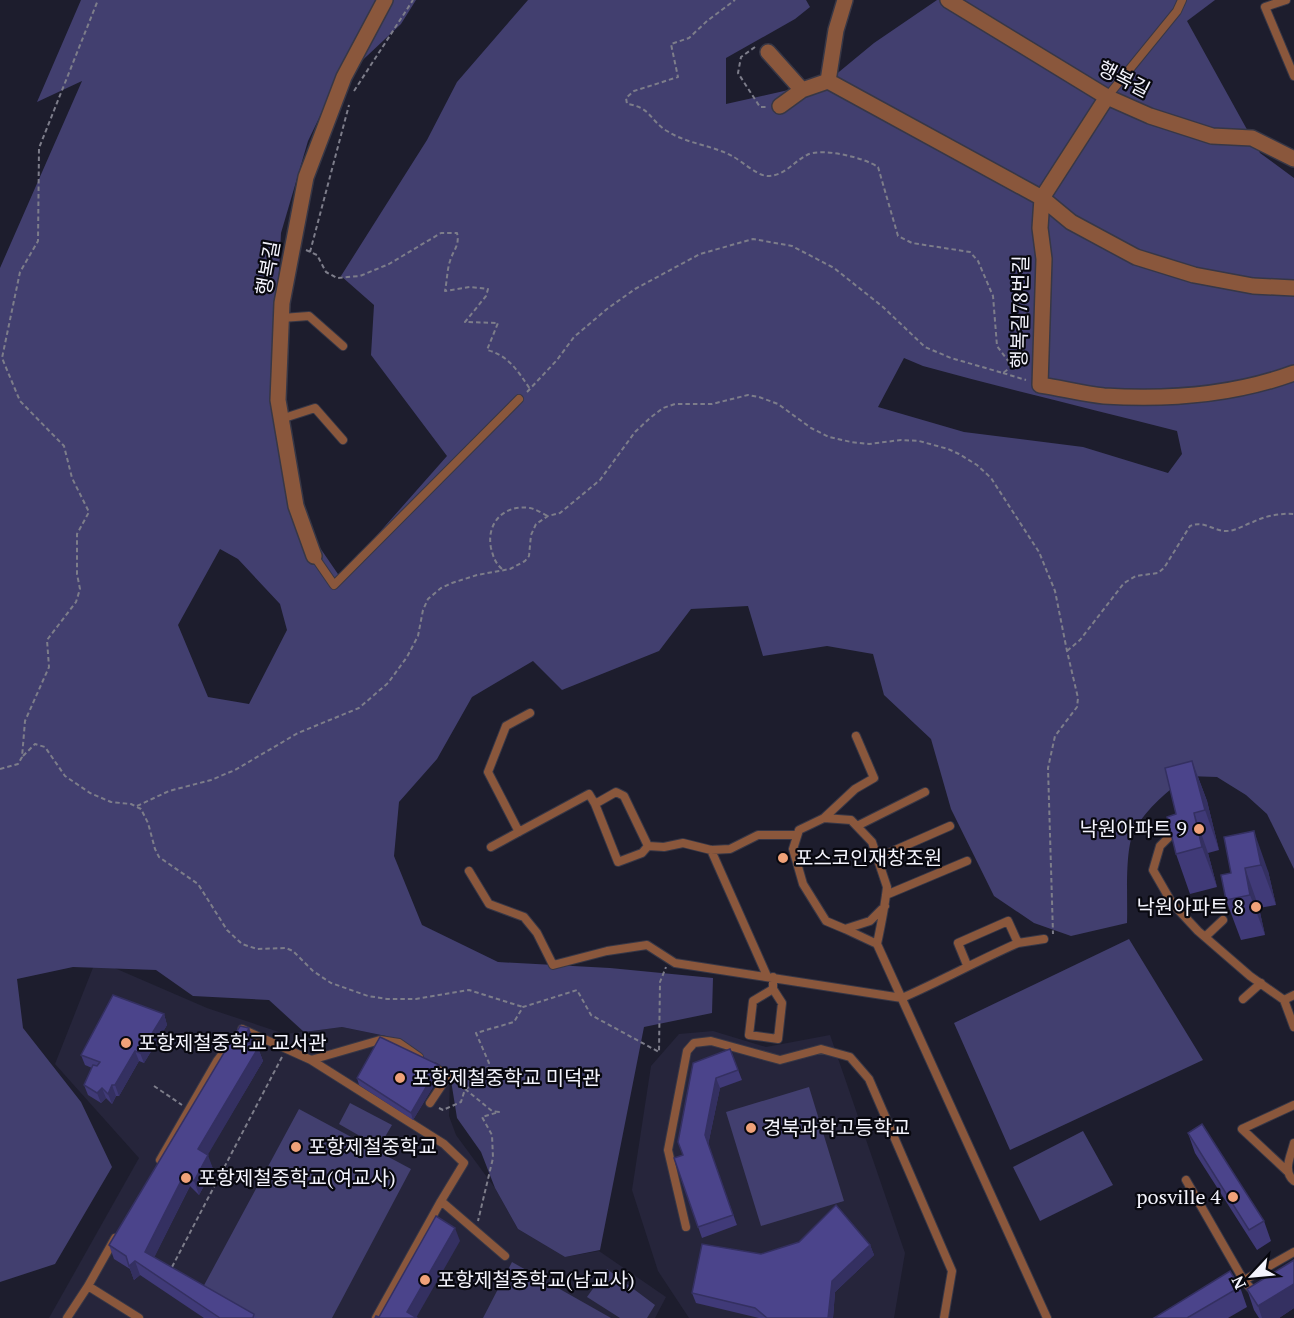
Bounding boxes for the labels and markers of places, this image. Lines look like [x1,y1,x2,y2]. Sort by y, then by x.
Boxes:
place label: 낙원아파트 9 [1079,815,1187,842]
marker: 낙원아파트 9 [1192,822,1206,836]
place label: 포스코인재창조원 [795,844,942,871]
marker: 포스코인재창조원 [776,851,790,865]
place label: 낙원아파트 8 [1136,893,1244,920]
marker: 낙원아파트 8 [1249,900,1263,914]
place label: 포항제철중학교 교서관 [138,1029,327,1056]
marker: 포항제철중학교 교서관 [119,1036,133,1050]
place label: 포항제철중학교 미덕관 [412,1064,601,1091]
marker: 포항제철중학교 미덕관 [393,1071,407,1085]
place label: 경북과학고등학교 [763,1114,910,1141]
marker: 경북과학고등학교 [744,1121,758,1135]
place label: 포항제철중학교 [308,1133,437,1160]
marker: 포항제철중학교 [289,1140,303,1154]
place label: 포항제철중학교(여교사) [198,1164,396,1191]
marker: 포항제철중학교(여교사) [179,1171,193,1185]
place label: posville 4 [1136,1183,1221,1210]
marker: posville 4 [1226,1190,1240,1204]
place label: 포항제철중학교(남교사) [437,1266,635,1293]
marker: 포항제철중학교(남교사) [418,1273,432,1287]

